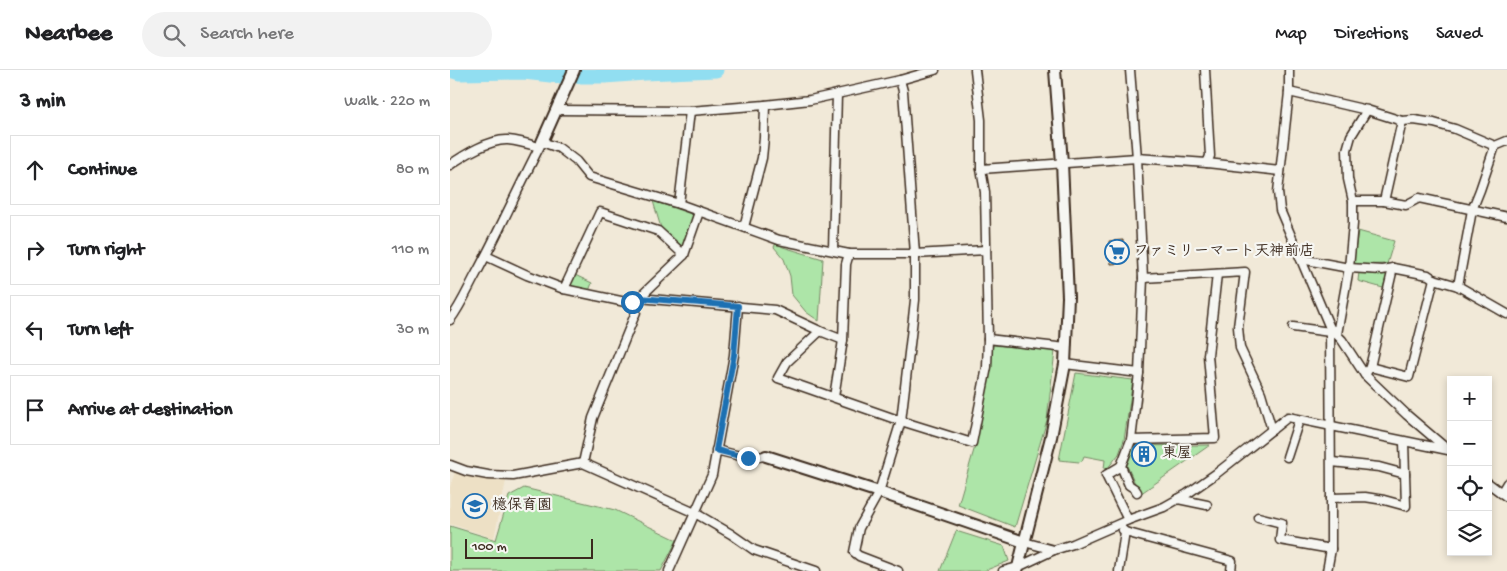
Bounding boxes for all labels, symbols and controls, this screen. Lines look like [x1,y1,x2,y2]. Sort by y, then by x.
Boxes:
search box [142,12,492,57]
text: Nearbee [25,20,112,49]
icon: search [160,21,188,49]
text: Search here [200,23,294,46]
text: Map [1275,24,1307,45]
text: Directions [1335,24,1408,45]
text: Saved [1436,24,1482,45]
text: 3 min [20,90,65,115]
text: Walk · 220 m [344,93,430,112]
icon: ahead [21,156,49,184]
text: Continue [68,159,137,182]
text: 80 m [396,161,429,180]
icon: right [21,236,49,264]
text: Turn right [68,239,144,262]
supermarket icon: ファミリーマート天神前店 [1104,239,1130,265]
text: 110 m [392,241,429,260]
place label: ファミリーマート天神前店 [1134,242,1315,261]
route start [621,291,644,314]
icon: left [21,316,49,344]
text: Turn left [68,319,132,342]
text: 30 m [396,321,429,340]
map controls [1447,376,1492,556]
button: + [1447,376,1492,421]
icon: arrive [21,396,49,424]
text: Arrive at destination [68,399,232,422]
button: − [1447,421,1492,466]
building icon: 東屋 [1131,441,1157,467]
place label: 東屋 [1162,444,1192,463]
route end [737,447,760,470]
button: locate [1447,466,1492,511]
school or university icon: 檍保育園 [462,493,488,519]
place label: 檍保育園 [492,496,552,515]
button: layers [1447,511,1492,556]
scale bar [465,536,592,559]
text: 100 m [472,539,507,556]

